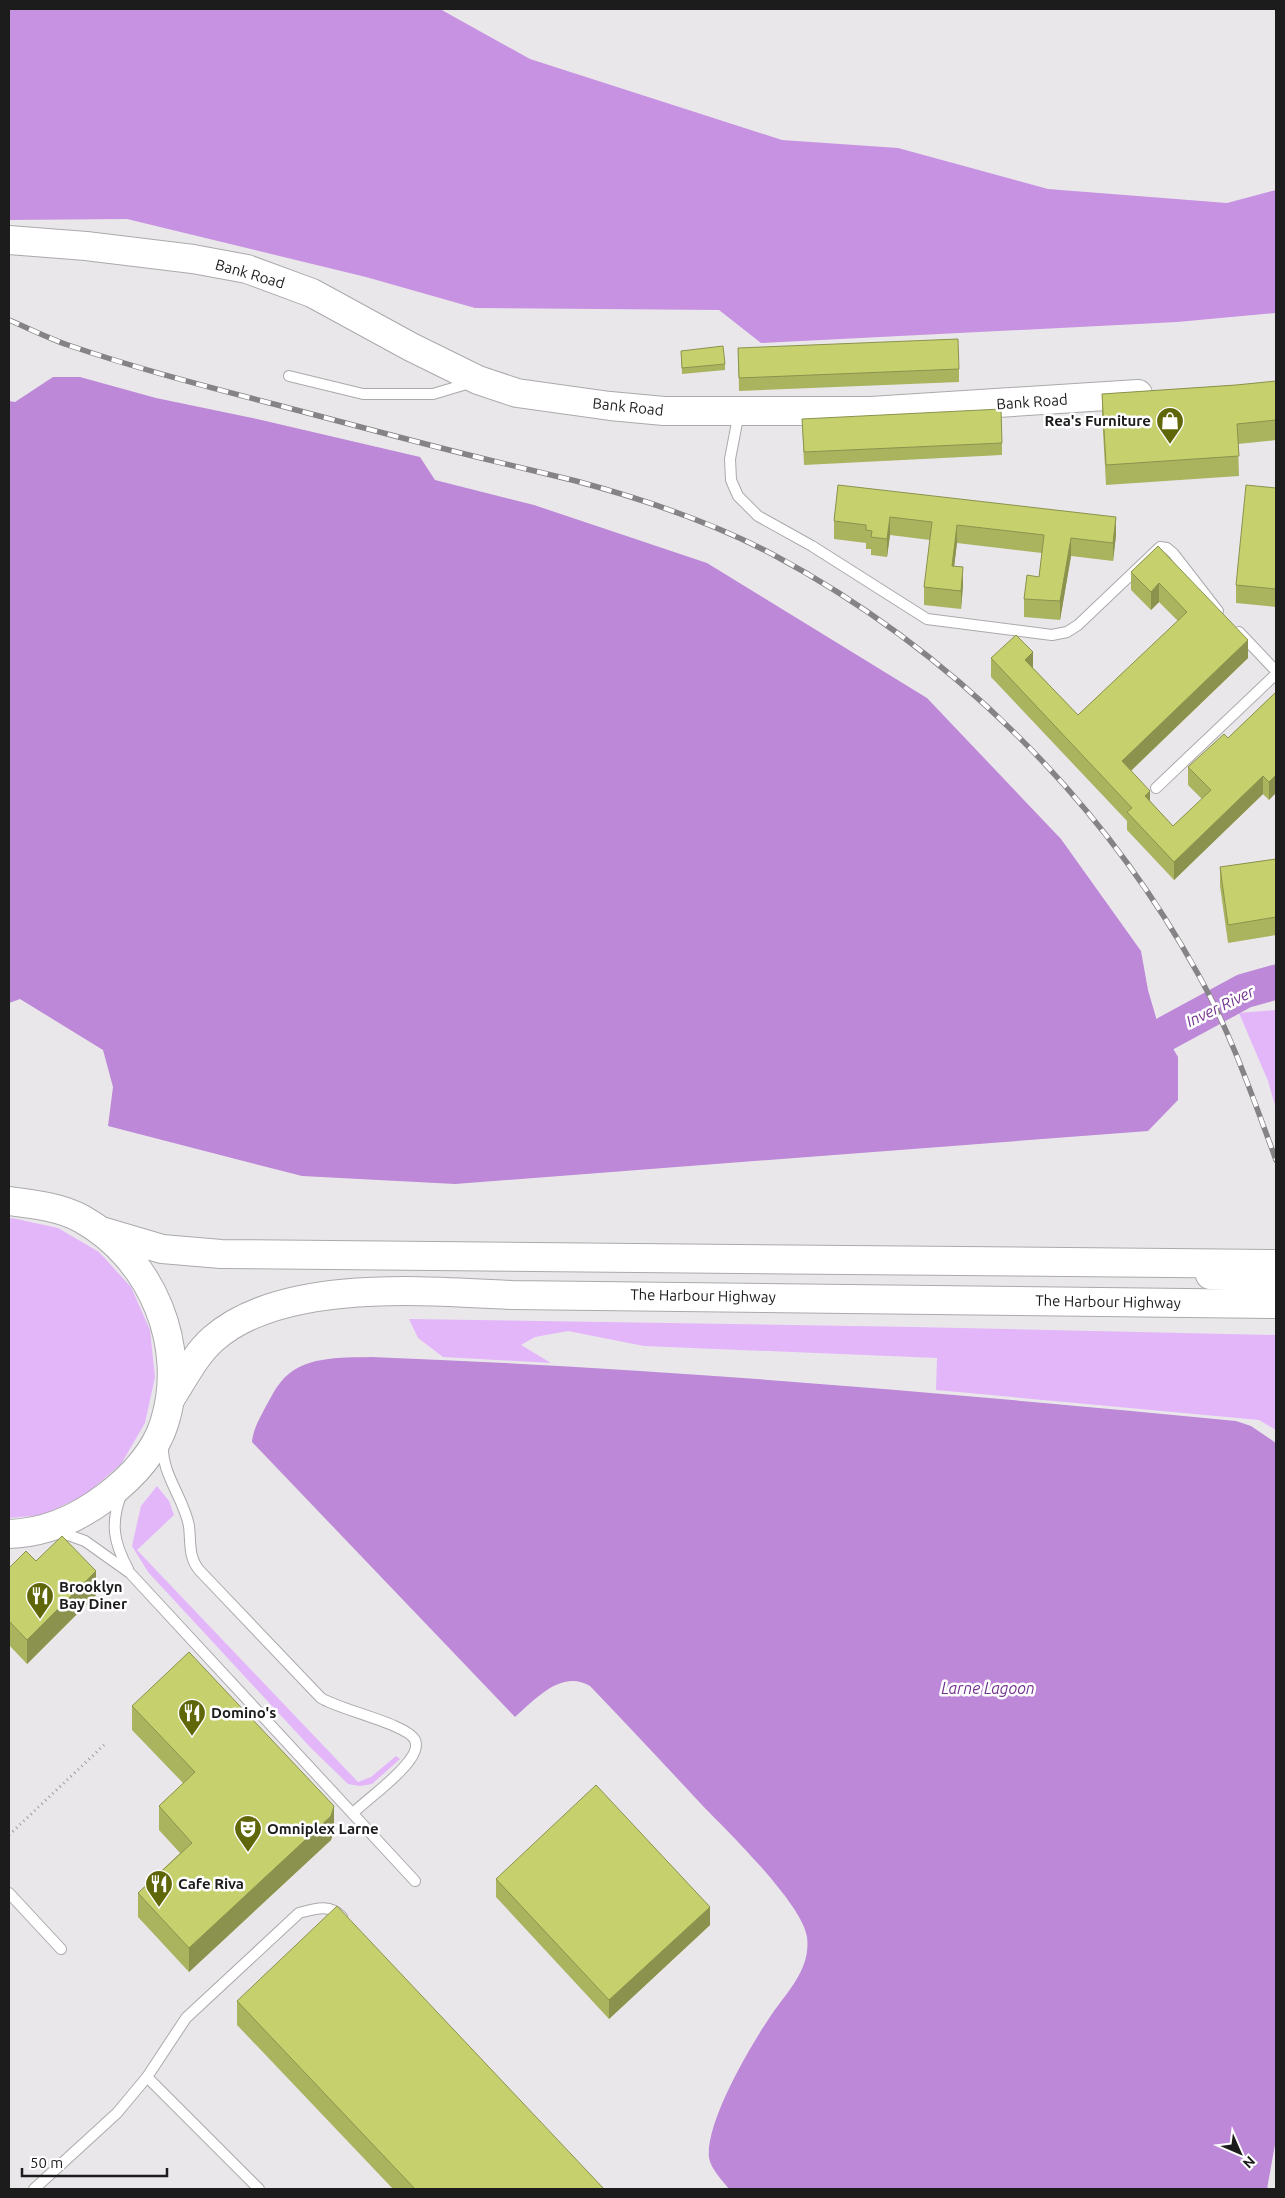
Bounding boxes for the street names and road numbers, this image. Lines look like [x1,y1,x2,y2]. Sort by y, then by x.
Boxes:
street label: Bank Road [213,256,287,292]
street label: Bank Road [996,391,1068,412]
street label: Bank Road [592,394,664,419]
street label: The Harbour Highway [630,1286,776,1305]
street label: The Harbour Highway [1035,1292,1181,1311]

